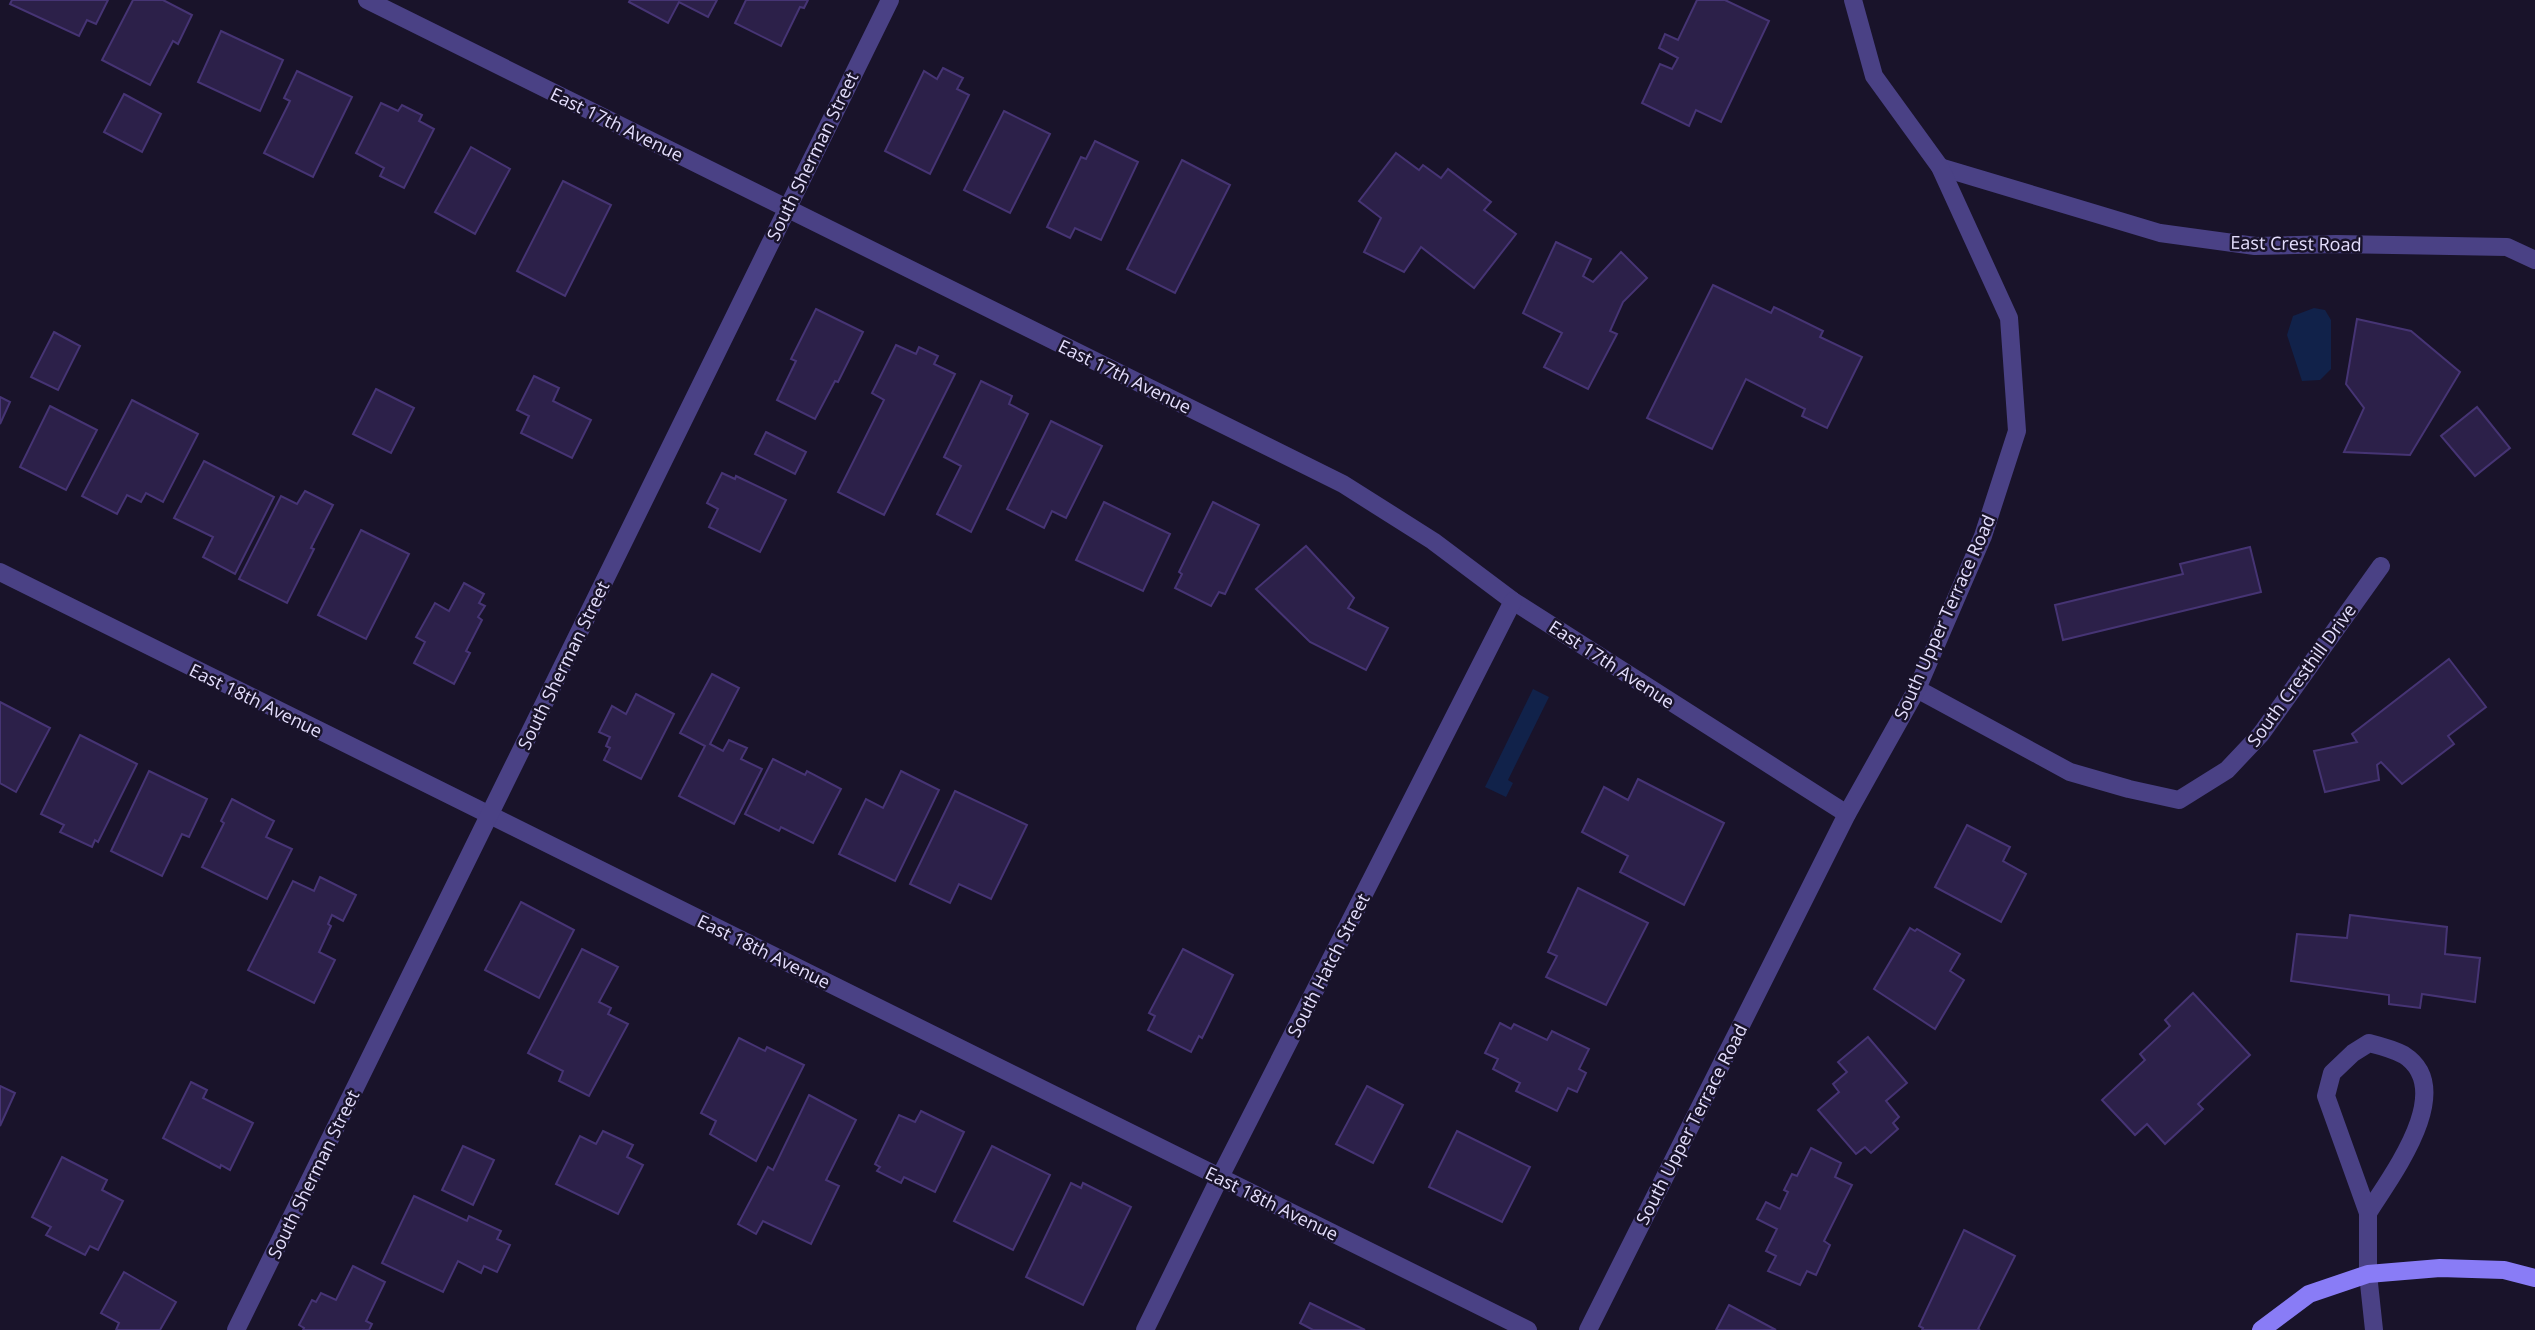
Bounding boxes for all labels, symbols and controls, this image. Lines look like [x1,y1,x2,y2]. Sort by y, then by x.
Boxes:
street label: South Sherman Street [761,68,863,244]
street label: East 17th Avenue [547,81,687,167]
street label: East Crest Road [2230,230,2362,256]
street label: East 17th Avenue [1055,333,1195,419]
street label: South Upper Terrace Road [1888,511,2000,723]
street label: South Sherman Street [512,577,614,753]
street label: South Cresthill Drive [2241,599,2361,751]
street label: East 17th Avenue [1545,614,1679,714]
street label: East 18th Avenue [186,657,326,743]
street label: South Hatch Street [1281,889,1375,1041]
street label: East 18th Avenue [694,908,834,994]
street label: South Upper Terrace Road [1630,1020,1752,1228]
street label: South Sherman Street [262,1086,364,1262]
street label: East 18th Avenue [1202,1160,1342,1246]

